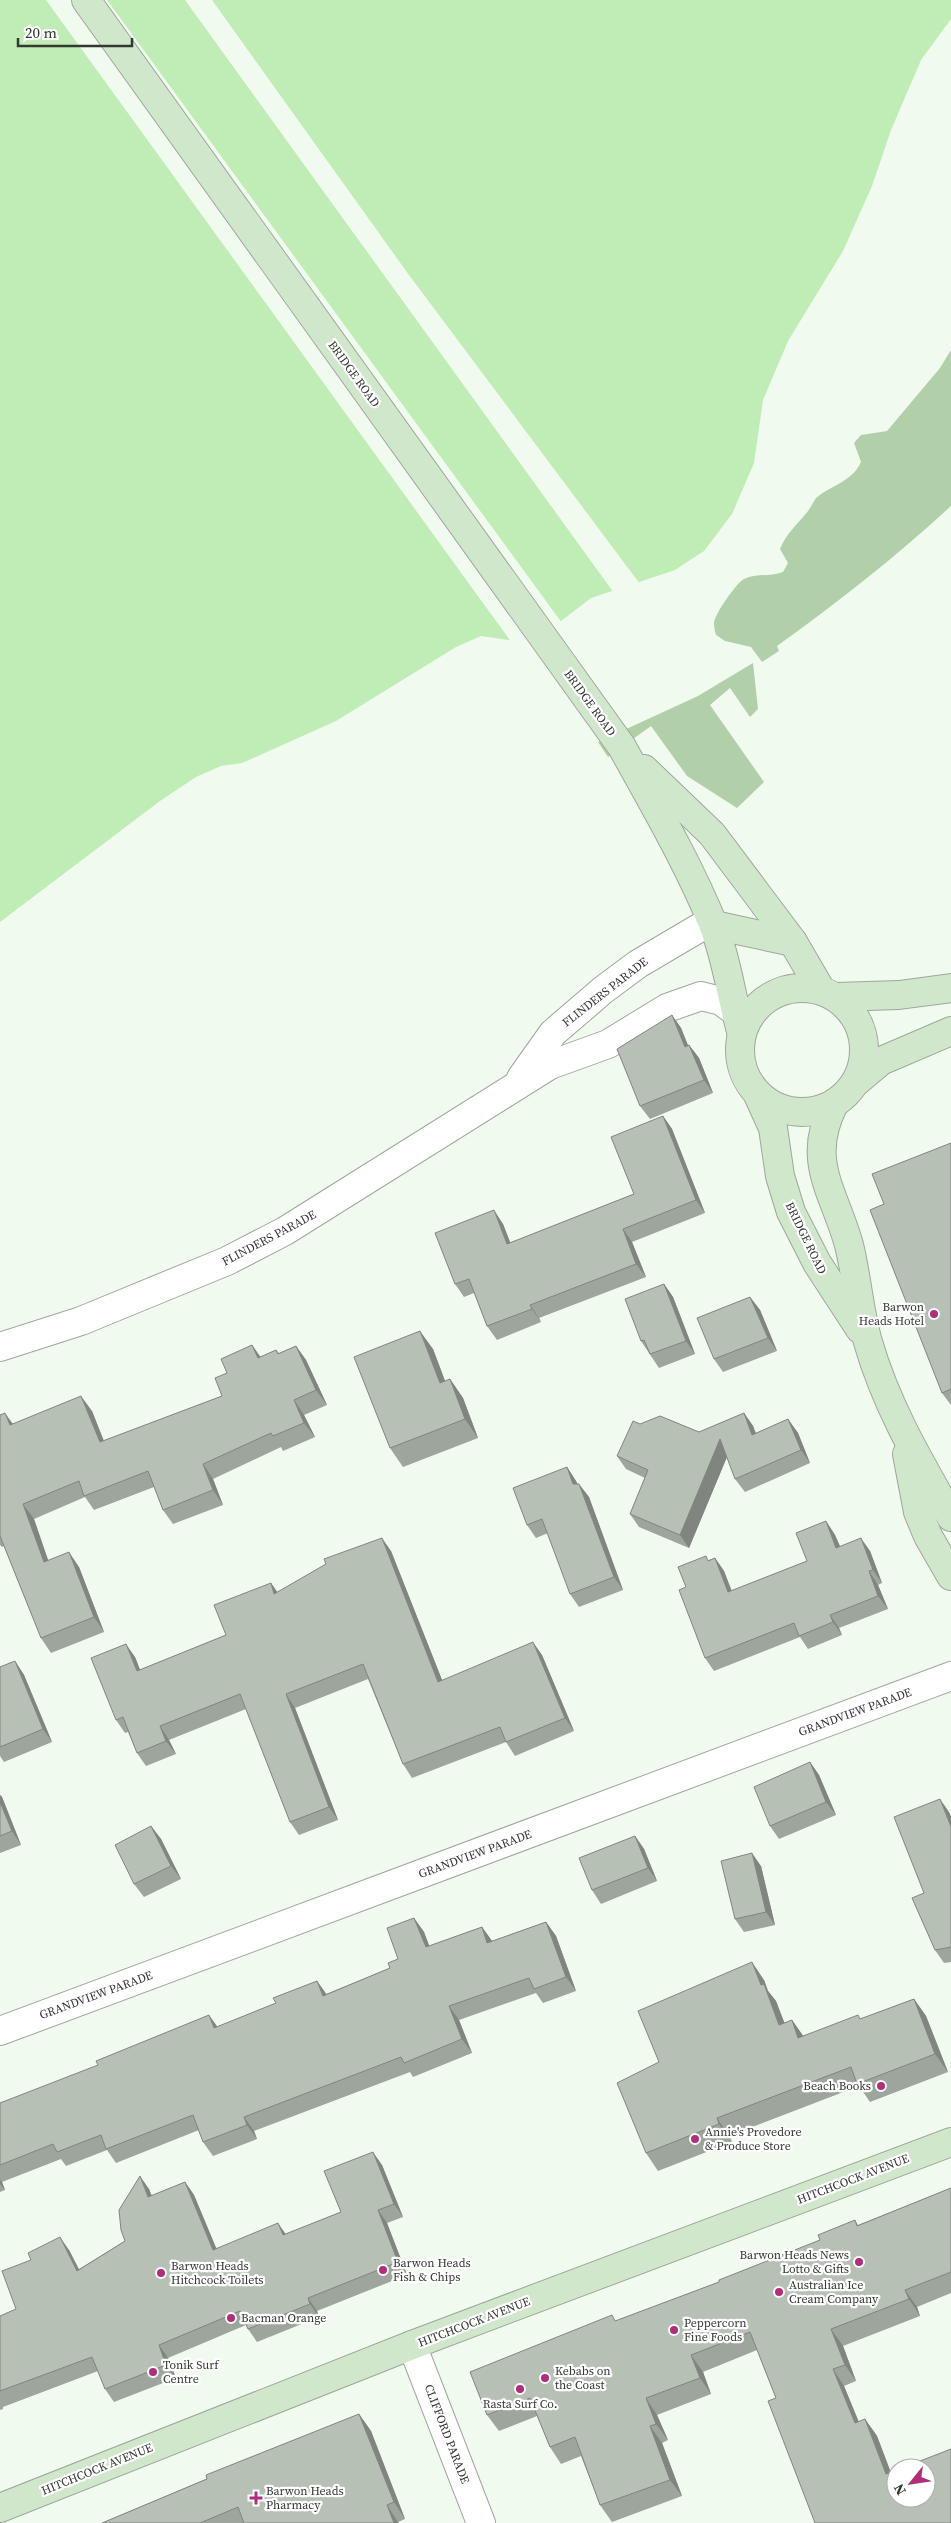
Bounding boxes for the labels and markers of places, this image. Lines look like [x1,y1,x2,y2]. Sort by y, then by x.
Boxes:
place label: Barwon Heads Hotel [859,1299,924,1329]
marker: Barwon Heads Hotel [928,1308,940,1320]
place label: Beach Books [803,2078,871,2094]
marker: Beach Books [875,2080,887,2092]
place label: Annie's Provedore & Produce Store [705,2124,802,2154]
marker: Annie's Provedore & Produce Store [689,2133,701,2145]
place label: Barwon Heads News Lotto & Gifts [740,2247,849,2277]
place label: Barwon Heads Fish & Chips [393,2255,471,2285]
marker: Barwon Heads News Lotto & Gifts [853,2256,865,2268]
place label: Barwon Heads Hitchcock Toilets [171,2258,264,2288]
marker: Barwon Heads Fish & Chips [377,2264,389,2276]
marker: Barwon Heads Hitchcock Toilets [155,2267,167,2279]
place label: Australian Ice Cream Company [789,2277,879,2307]
marker: Australian Ice Cream Company [773,2286,785,2298]
place label: Bacman Orange [241,2310,326,2326]
marker: Bacman Orange [225,2312,237,2324]
place label: Peppercorn Fine Foods [684,2315,747,2345]
marker: Peppercorn Fine Foods [668,2324,680,2336]
place label: Tonik Surf Centre [163,2357,220,2387]
place label: Kebabs on the Coast [555,2363,611,2393]
marker: Tonik Surf Centre [147,2366,159,2378]
marker: Kebabs on the Coast [539,2372,551,2384]
marker: Rasta Surf Co. [514,2383,526,2395]
place label: Rasta Surf Co. [483,2396,557,2412]
place label: Barwon Heads Pharmacy [266,2483,344,2513]
marker: Barwon Heads Pharmacy [250,2492,262,2504]

